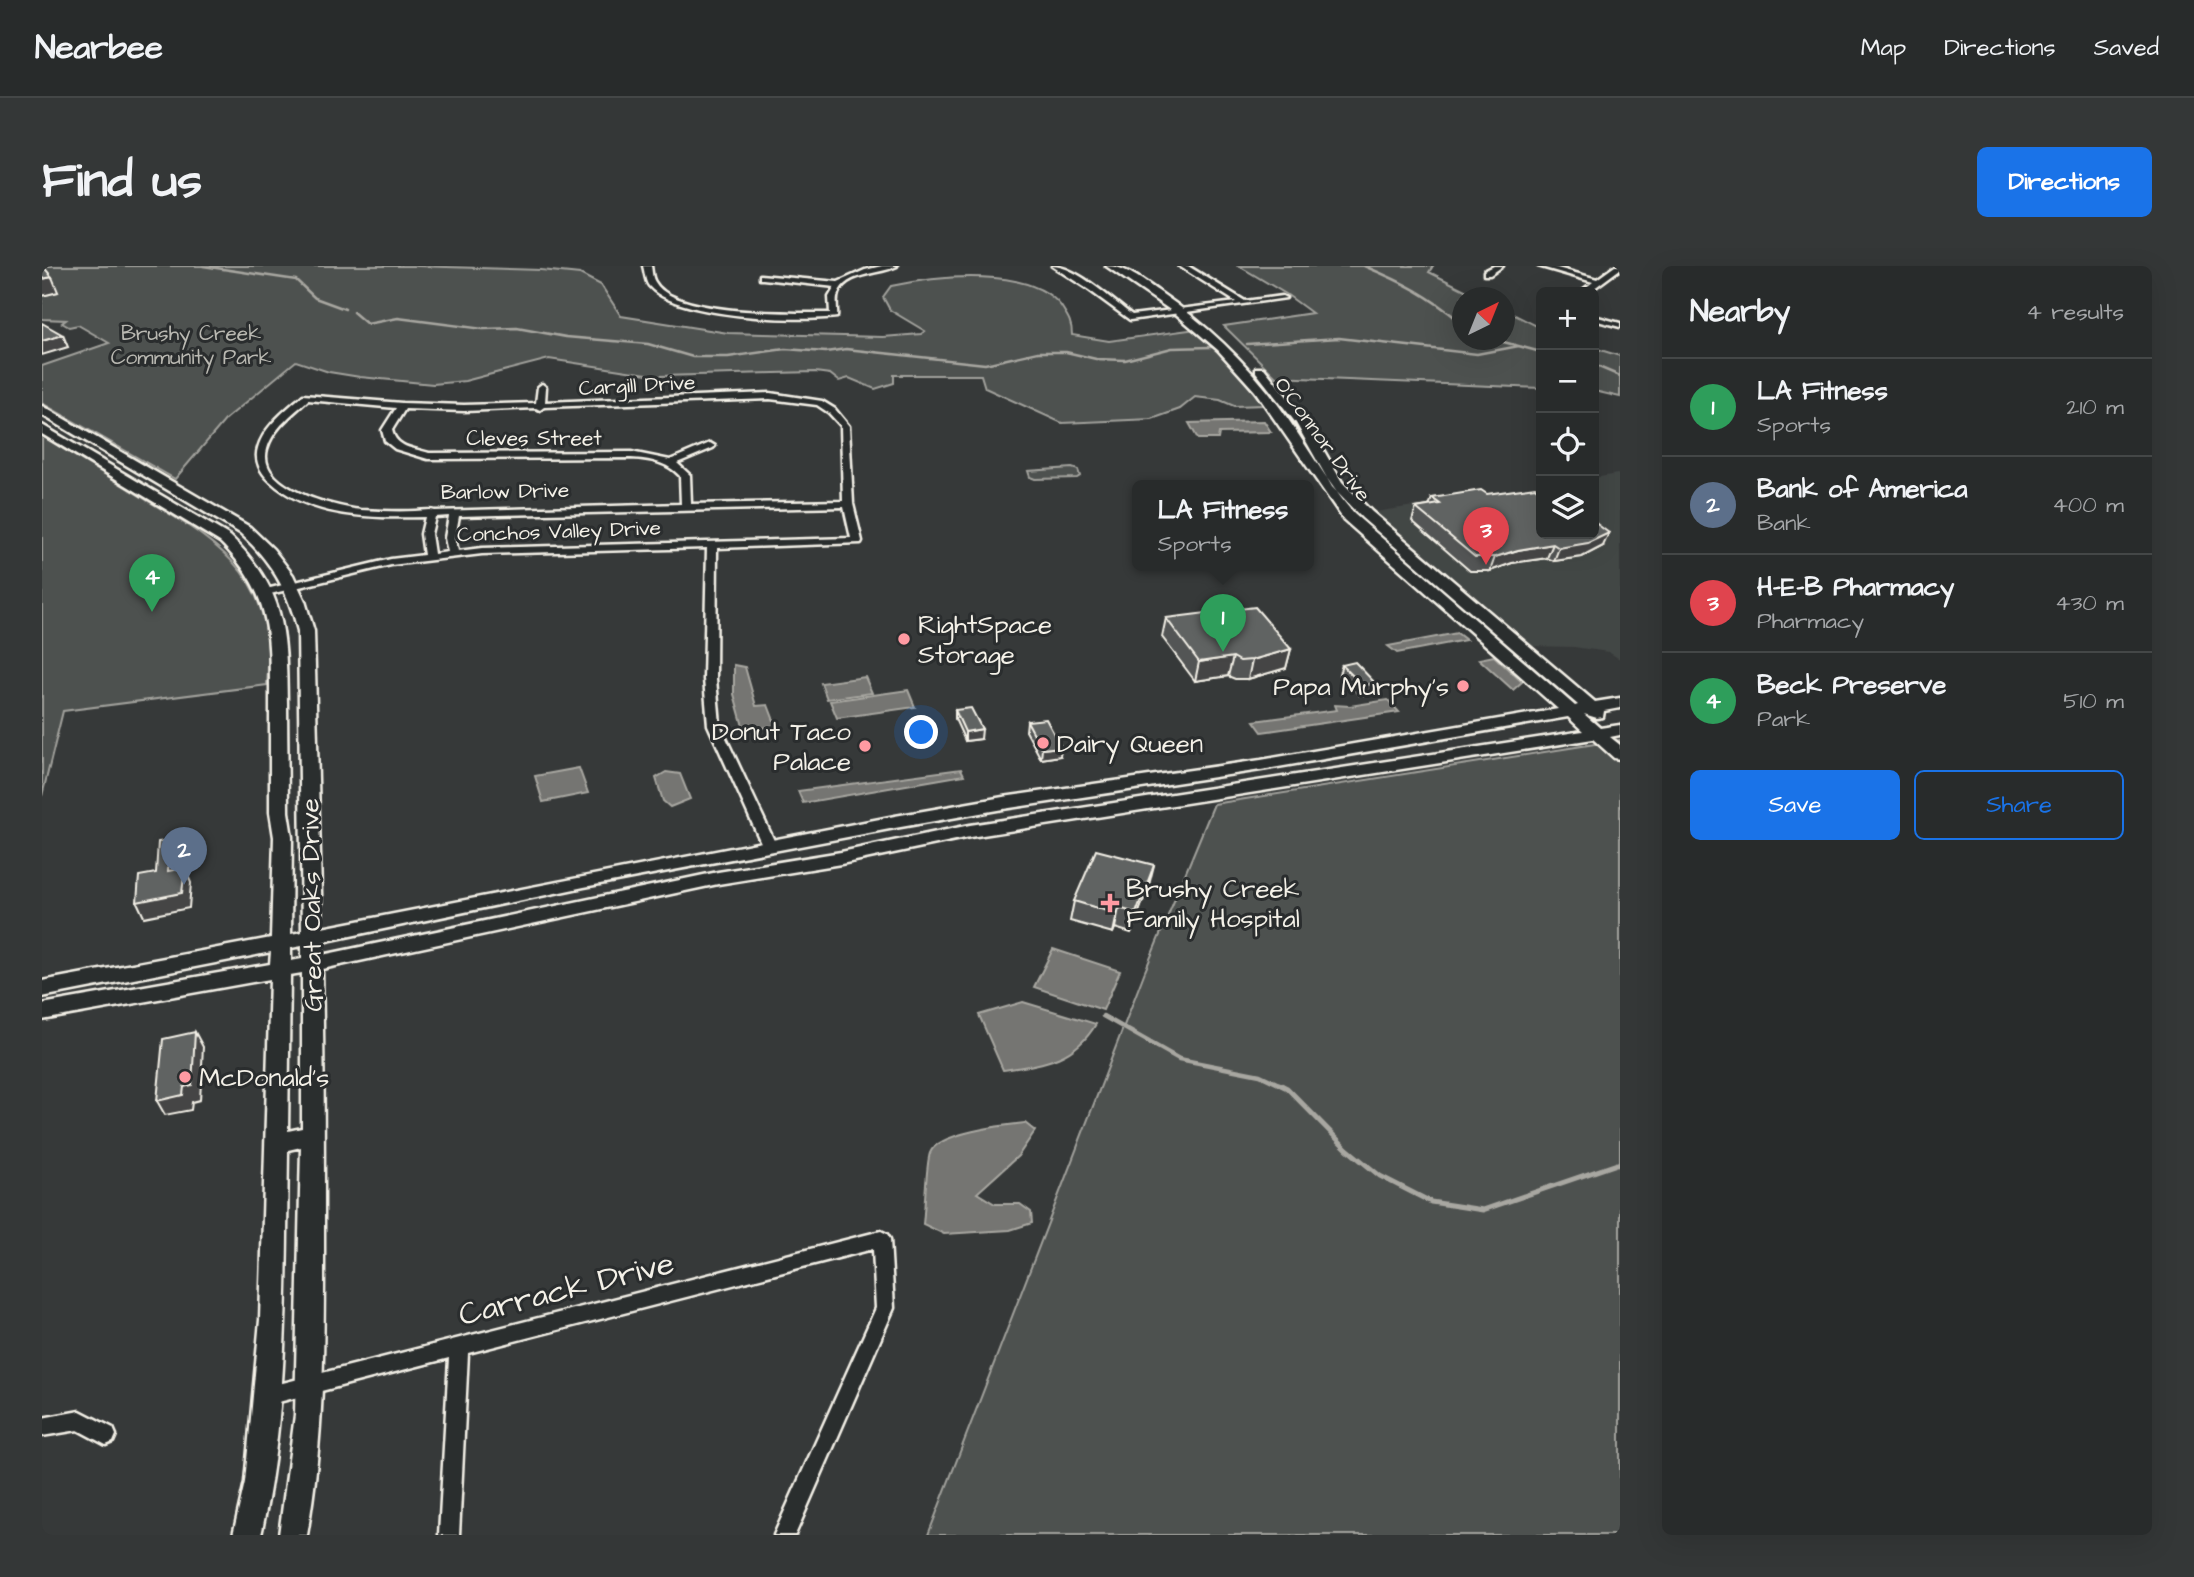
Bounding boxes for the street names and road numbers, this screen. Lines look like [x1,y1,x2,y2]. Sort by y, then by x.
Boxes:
street label: Cargill Drive [578,368,696,405]
street label: O'Connor Drive [1267,371,1378,508]
street label: Cleves Street [466,424,602,453]
street label: Barlow Drive [441,476,569,507]
street label: Conchos Valley Drive [457,513,662,552]
street label: Great Oaks Drive [292,798,332,1012]
street label: Carrack Drive [454,1241,679,1338]

